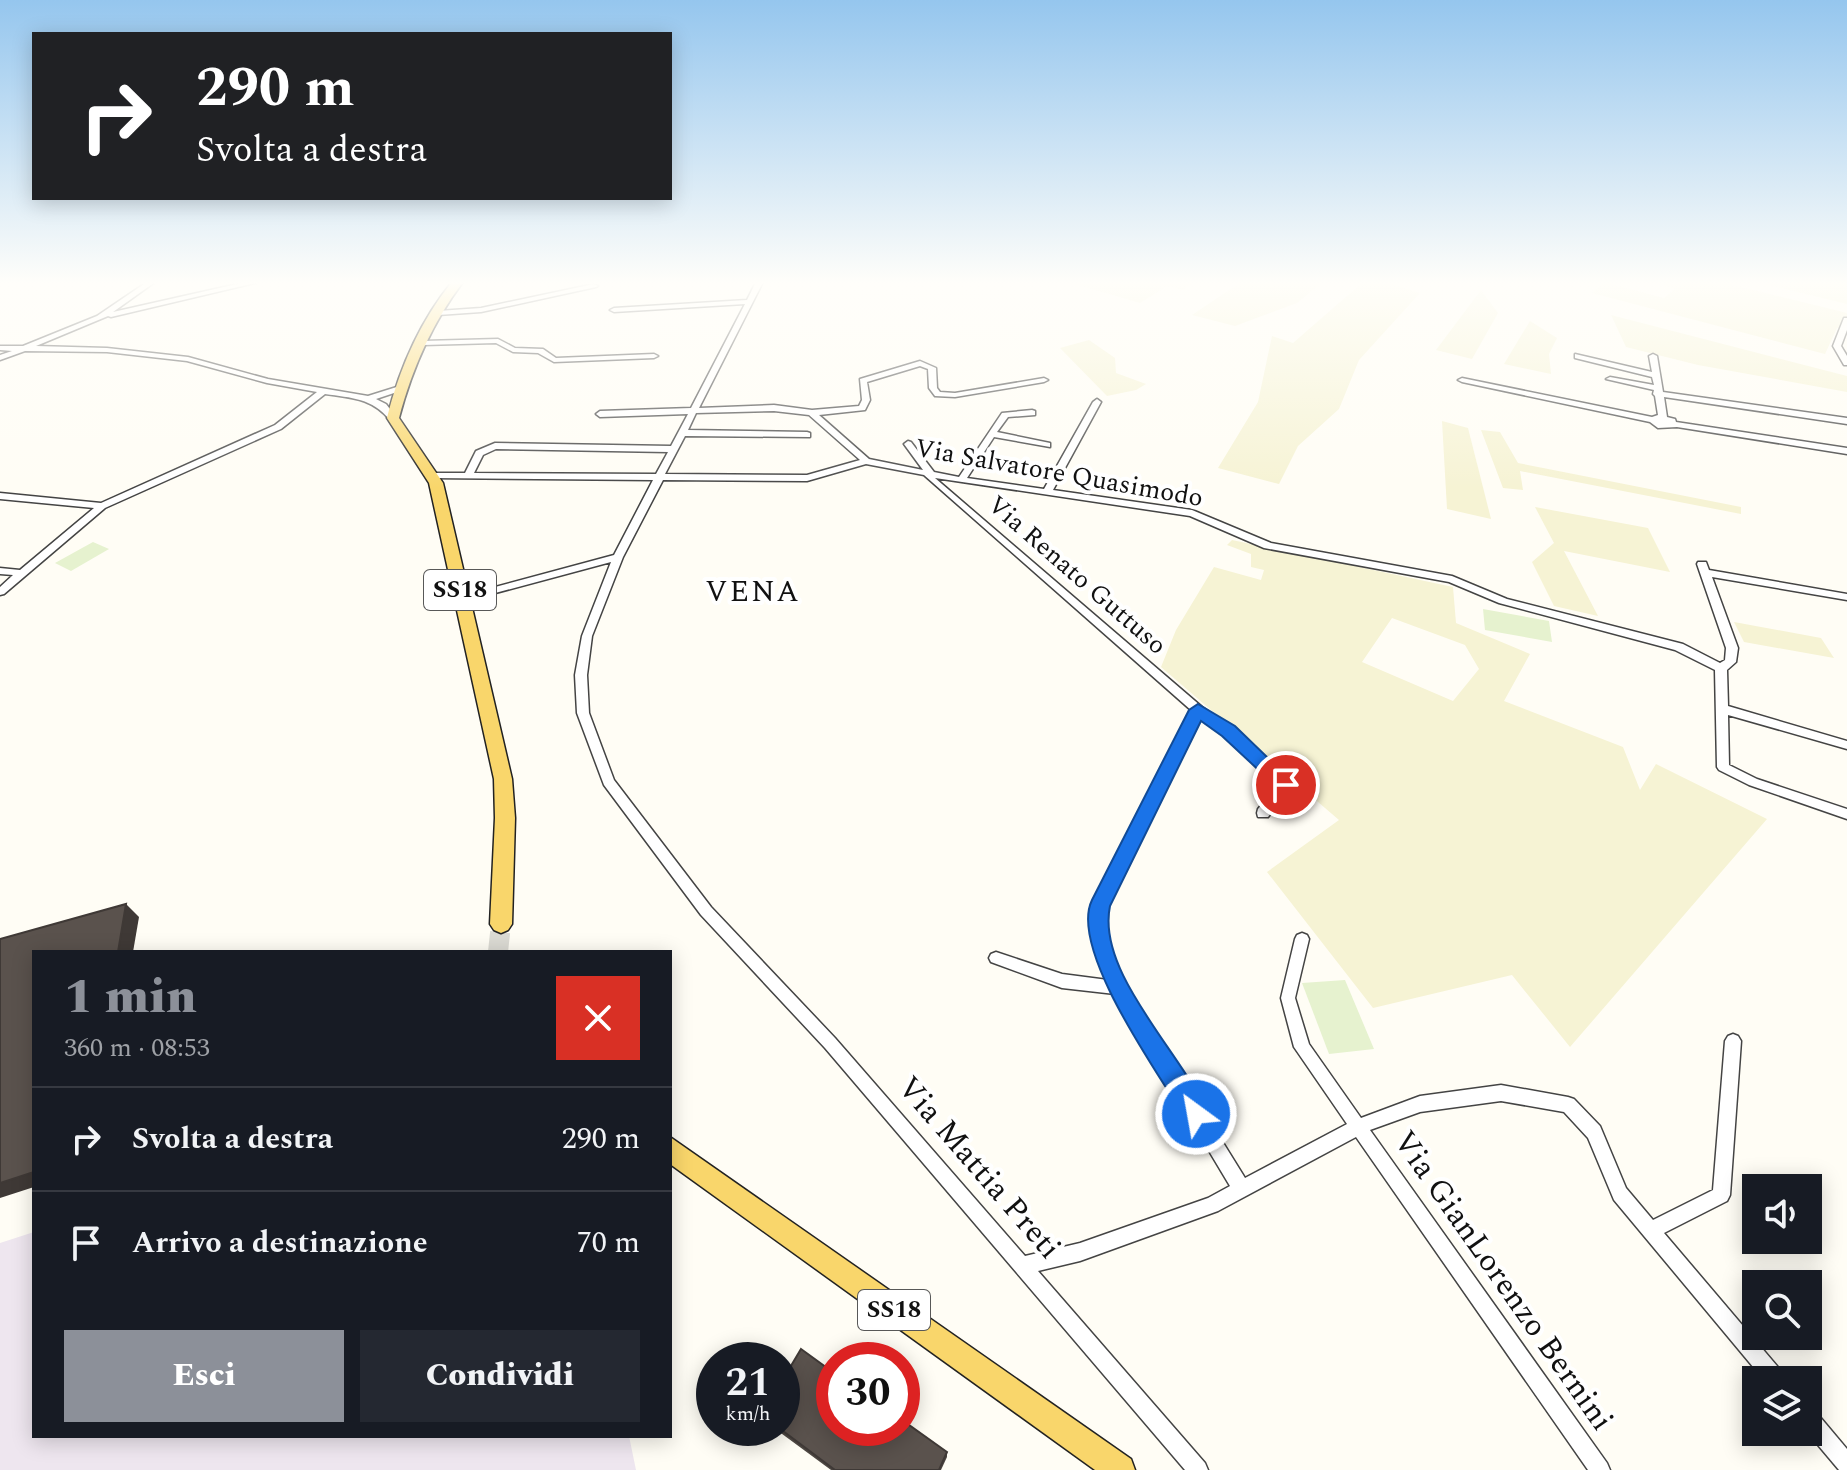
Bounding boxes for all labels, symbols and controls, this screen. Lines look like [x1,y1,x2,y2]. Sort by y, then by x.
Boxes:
text: 290 m [196,46,355,131]
icon: right [64,64,168,168]
text: Svolta a destra [196,123,427,178]
street label: Via Salvatore Quasimodo [912,428,1206,518]
street label: Via Renato Guttuso [978,486,1176,664]
district label: VENA [705,569,801,615]
road number: SS18 [424,570,496,610]
pin [1252,751,1320,819]
icon: arrive [1264,763,1308,807]
text: 1 min [64,961,197,1034]
button: close [556,976,640,1060]
text: 360 m · 08:53 [64,1028,210,1068]
street label: Via Mattia Preti [885,1065,1073,1271]
position arrow [1154,1072,1238,1156]
text: Svolta a destra [132,1116,333,1162]
text: 290 m [562,1116,640,1162]
icon: right [64,1117,108,1161]
street label: Via GianLorenzo Bernini [1380,1121,1626,1441]
map controls [1742,1174,1822,1446]
button: sound [1742,1174,1822,1254]
text: Arrivo a destinazione [132,1220,428,1266]
text: 70 m [577,1220,640,1266]
icon: arrive [64,1221,108,1265]
button: search [1742,1270,1822,1350]
road number: SS18 [858,1290,930,1330]
button: Esci [64,1330,344,1422]
button: Condividi [360,1330,640,1422]
speed limit sign: 30 [816,1342,920,1446]
text: 21 [726,1353,770,1414]
button: layers [1742,1366,1822,1446]
text: km/h [726,1399,771,1429]

